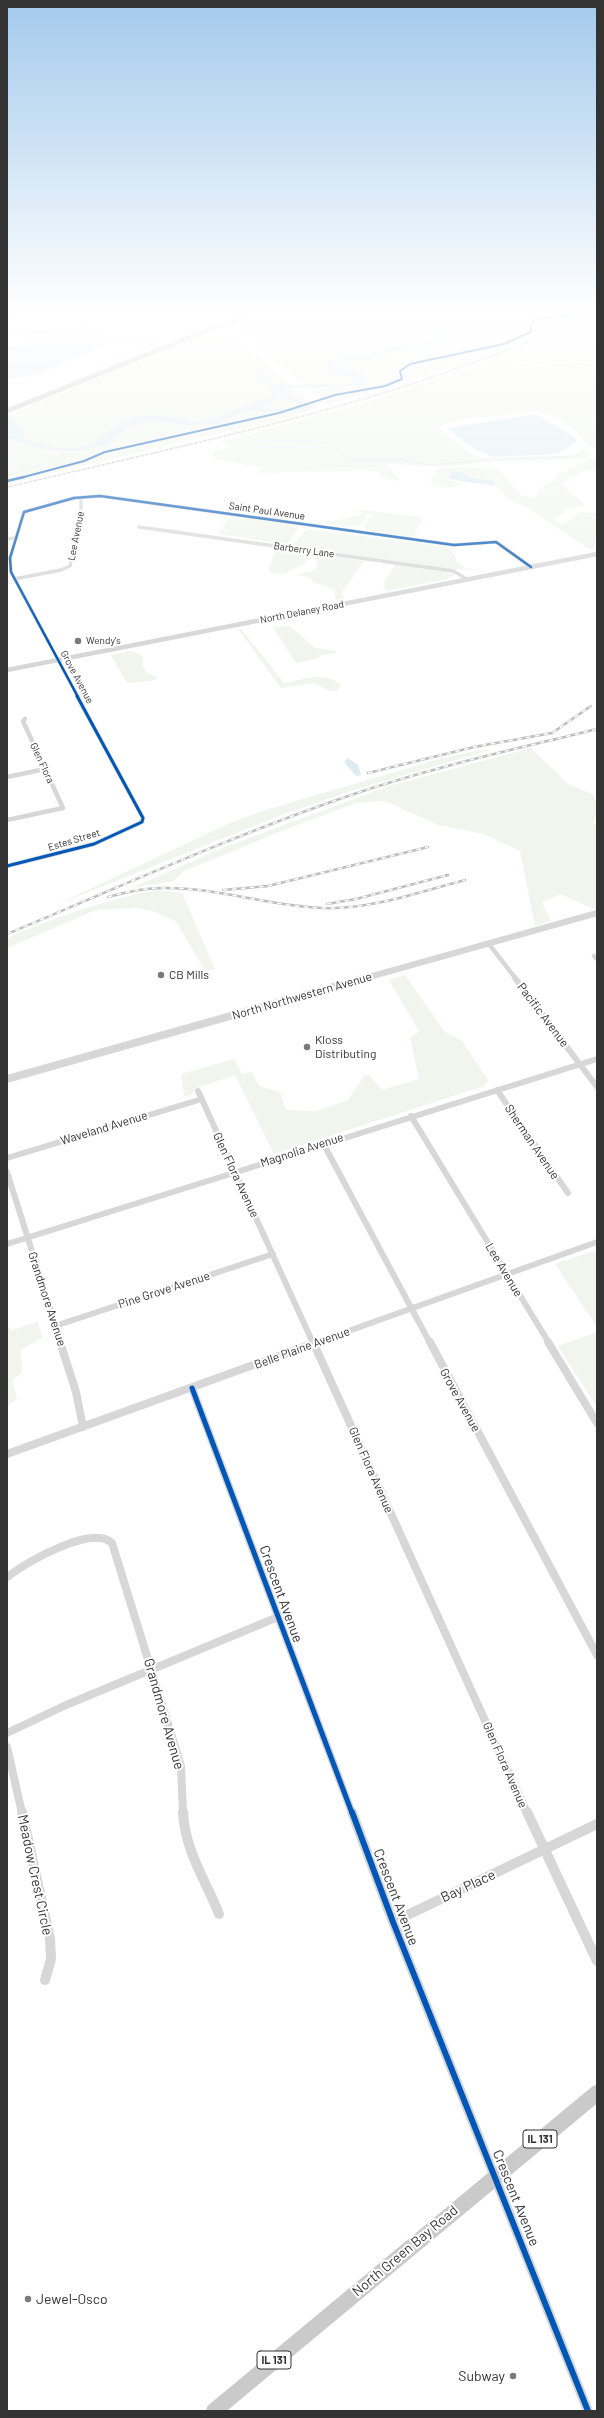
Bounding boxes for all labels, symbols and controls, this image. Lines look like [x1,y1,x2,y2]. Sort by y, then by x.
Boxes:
street label: Saint Paul Avenue [228,500,306,522]
street label: Lee Avenue [65,510,87,562]
street label: Barberry Lane [273,540,335,560]
street label: North Delaney Road [259,598,345,626]
place label: Wendy's [86,635,121,647]
marker: Wendy's [73,636,83,646]
street label: Grove Avenue [58,648,96,706]
street label: Glen Flora [27,741,57,785]
street label: Estes Street [47,826,101,854]
place label: CB Mills [169,968,209,982]
street label: North Northwestern Avenue [230,969,374,1023]
marker: CB Mills [156,970,166,980]
street label: Pacific Avenue [514,980,572,1050]
place label: Kloss Distributing [315,1033,376,1061]
marker: Kloss Distributing [302,1042,312,1052]
street label: Sherman Avenue [502,1102,562,1182]
street label: Waveland Avenue [59,1108,149,1148]
street label: Glen Flora Avenue [210,1130,262,1220]
street label: Magnolia Avenue [259,1130,345,1170]
street label: Lee Avenue [482,1241,526,1299]
street label: Grandmore Avenue [25,1250,69,1348]
street label: Pine Grove Avenue [116,1268,212,1312]
street label: Belle Plaine Avenue [252,1324,352,1372]
street label: Grove Avenue [437,1366,483,1434]
street label: Glen Flora Avenue [346,1425,396,1515]
street label: Crescent Avenue [256,1543,306,1645]
street label: Grandmore Avenue [140,1657,188,1771]
street label: Glen Flora Avenue [480,1720,530,1810]
street label: Meadow Crest Circle [14,1813,56,1937]
street label: Crescent Avenue [370,1846,422,1948]
street label: Bay Place [438,1866,498,1906]
road number: IL 131 [523,2130,557,2148]
street label: Crescent Avenue [489,2147,543,2249]
street label: North Green Bay Road [349,2202,461,2300]
place label: Jewel-Osco [36,2291,108,2307]
marker: Jewel-Osco [23,2294,33,2304]
road number: IL 131 [257,2351,291,2369]
place label: Subway [458,2368,505,2384]
marker: Subway [508,2371,518,2381]

